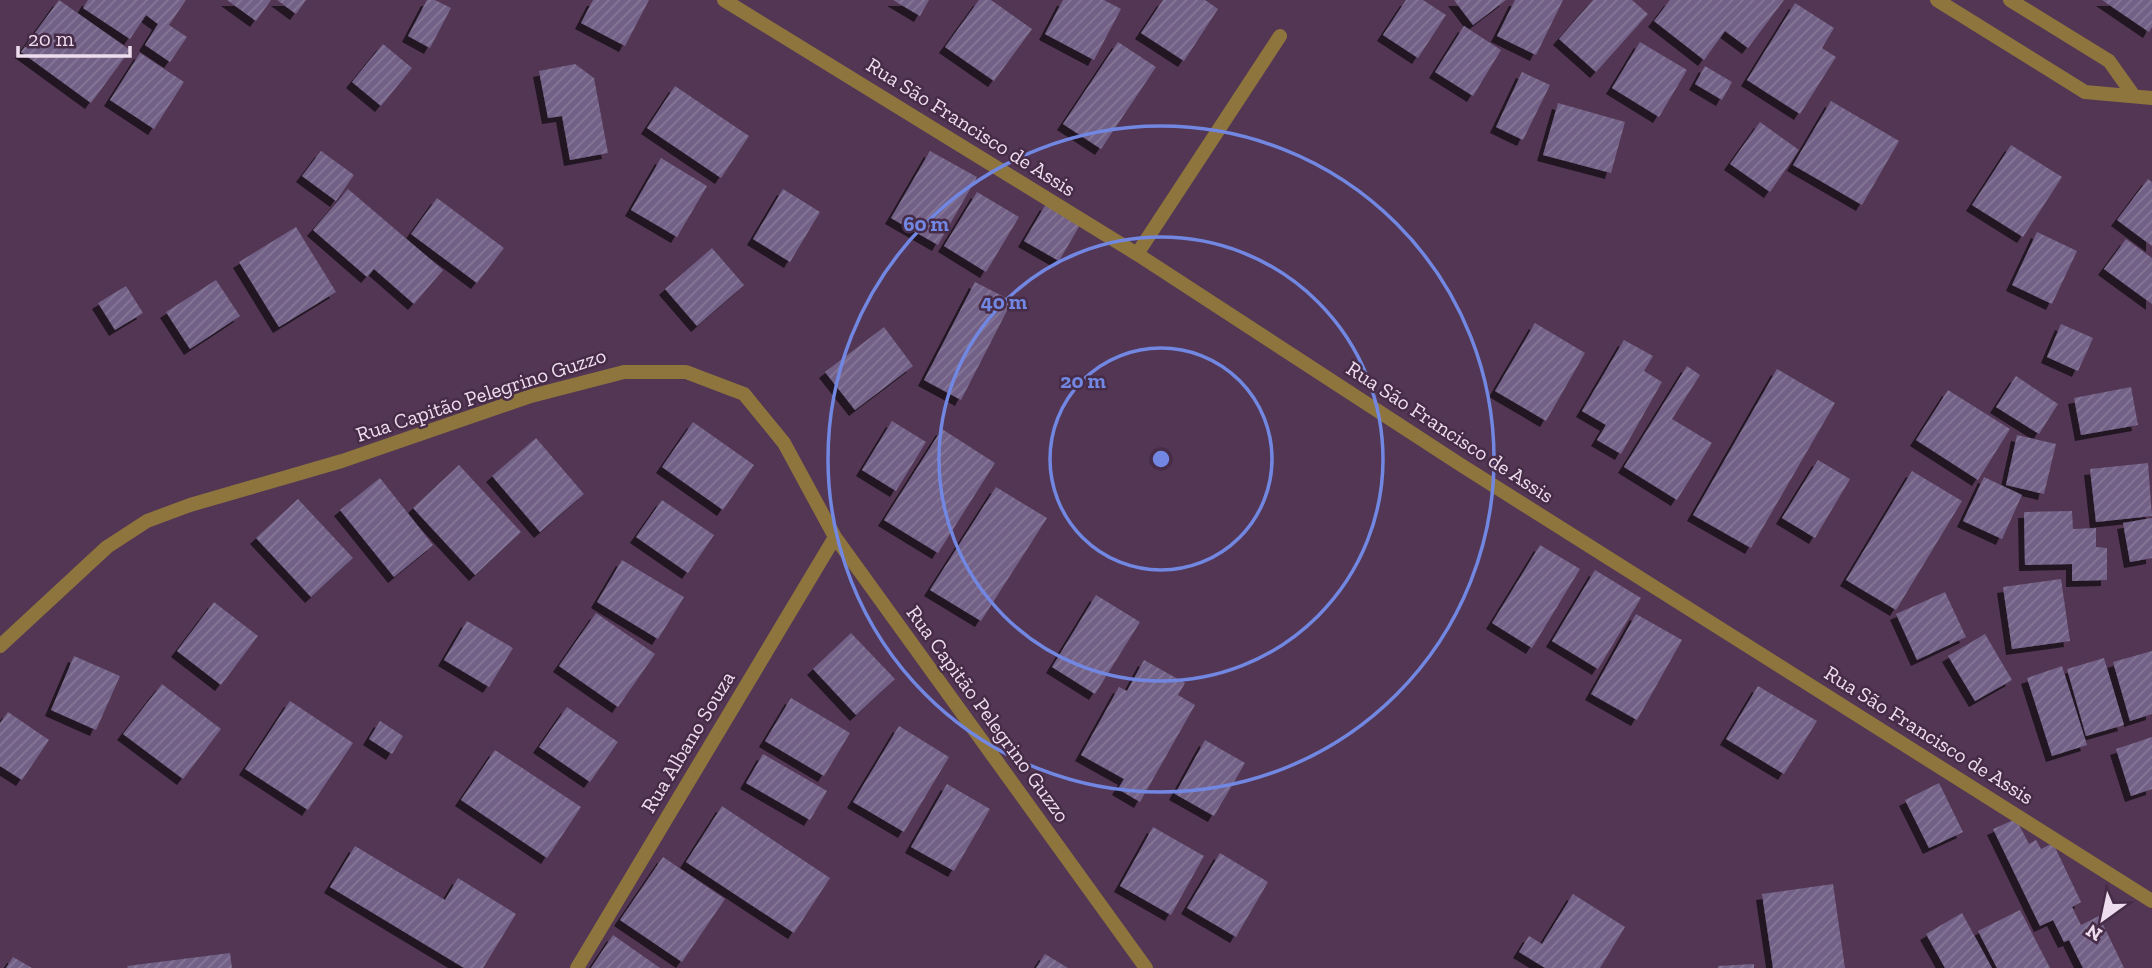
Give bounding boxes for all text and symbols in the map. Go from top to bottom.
scale bar [18,14,130,58]
text: 20 m [28,26,74,51]
street label: Rua São Francisco de Assis [862,52,1080,201]
text: 60 m [903,211,949,236]
text: 40 m [981,289,1028,314]
street label: Rua Capitão Pelegrino Guzzo [353,342,609,447]
street label: Rua São Francisco de Assis [1342,355,1559,508]
text: 20 m [1060,368,1106,393]
centre of rings [1149,447,1173,471]
street label: Rua Capitão Pelegrino Guzzo [901,601,1075,827]
street label: Rua São Francisco de Assis [1820,660,2038,809]
street label: Rua Albano Souza [635,666,740,817]
north arrow [2068,884,2138,954]
text: N [2082,919,2106,946]

